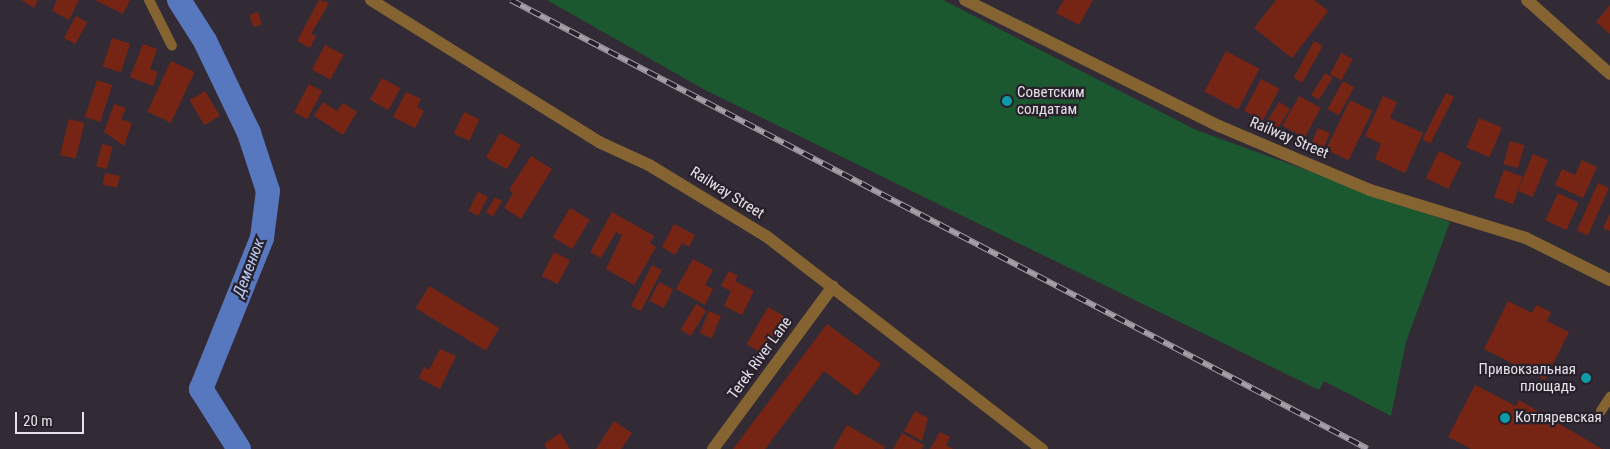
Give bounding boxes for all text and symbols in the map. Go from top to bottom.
place label: Советским солдатам [1017,83,1085,118]
marker: Советским солдатам [1001,95,1013,107]
street label: Railway Street [1247,113,1331,163]
street label: Railway Street [687,163,767,223]
water label: Деменюк [229,236,269,300]
street label: Terek River Lane [724,313,796,403]
place label: Привокзальная площадь [1479,360,1576,395]
marker: Привокзальная площадь [1580,372,1592,384]
scale bar [18,402,86,434]
place label: Котляревская [1515,409,1602,427]
text: 20 m [23,412,53,430]
marker: Котляревская [1499,412,1511,424]

